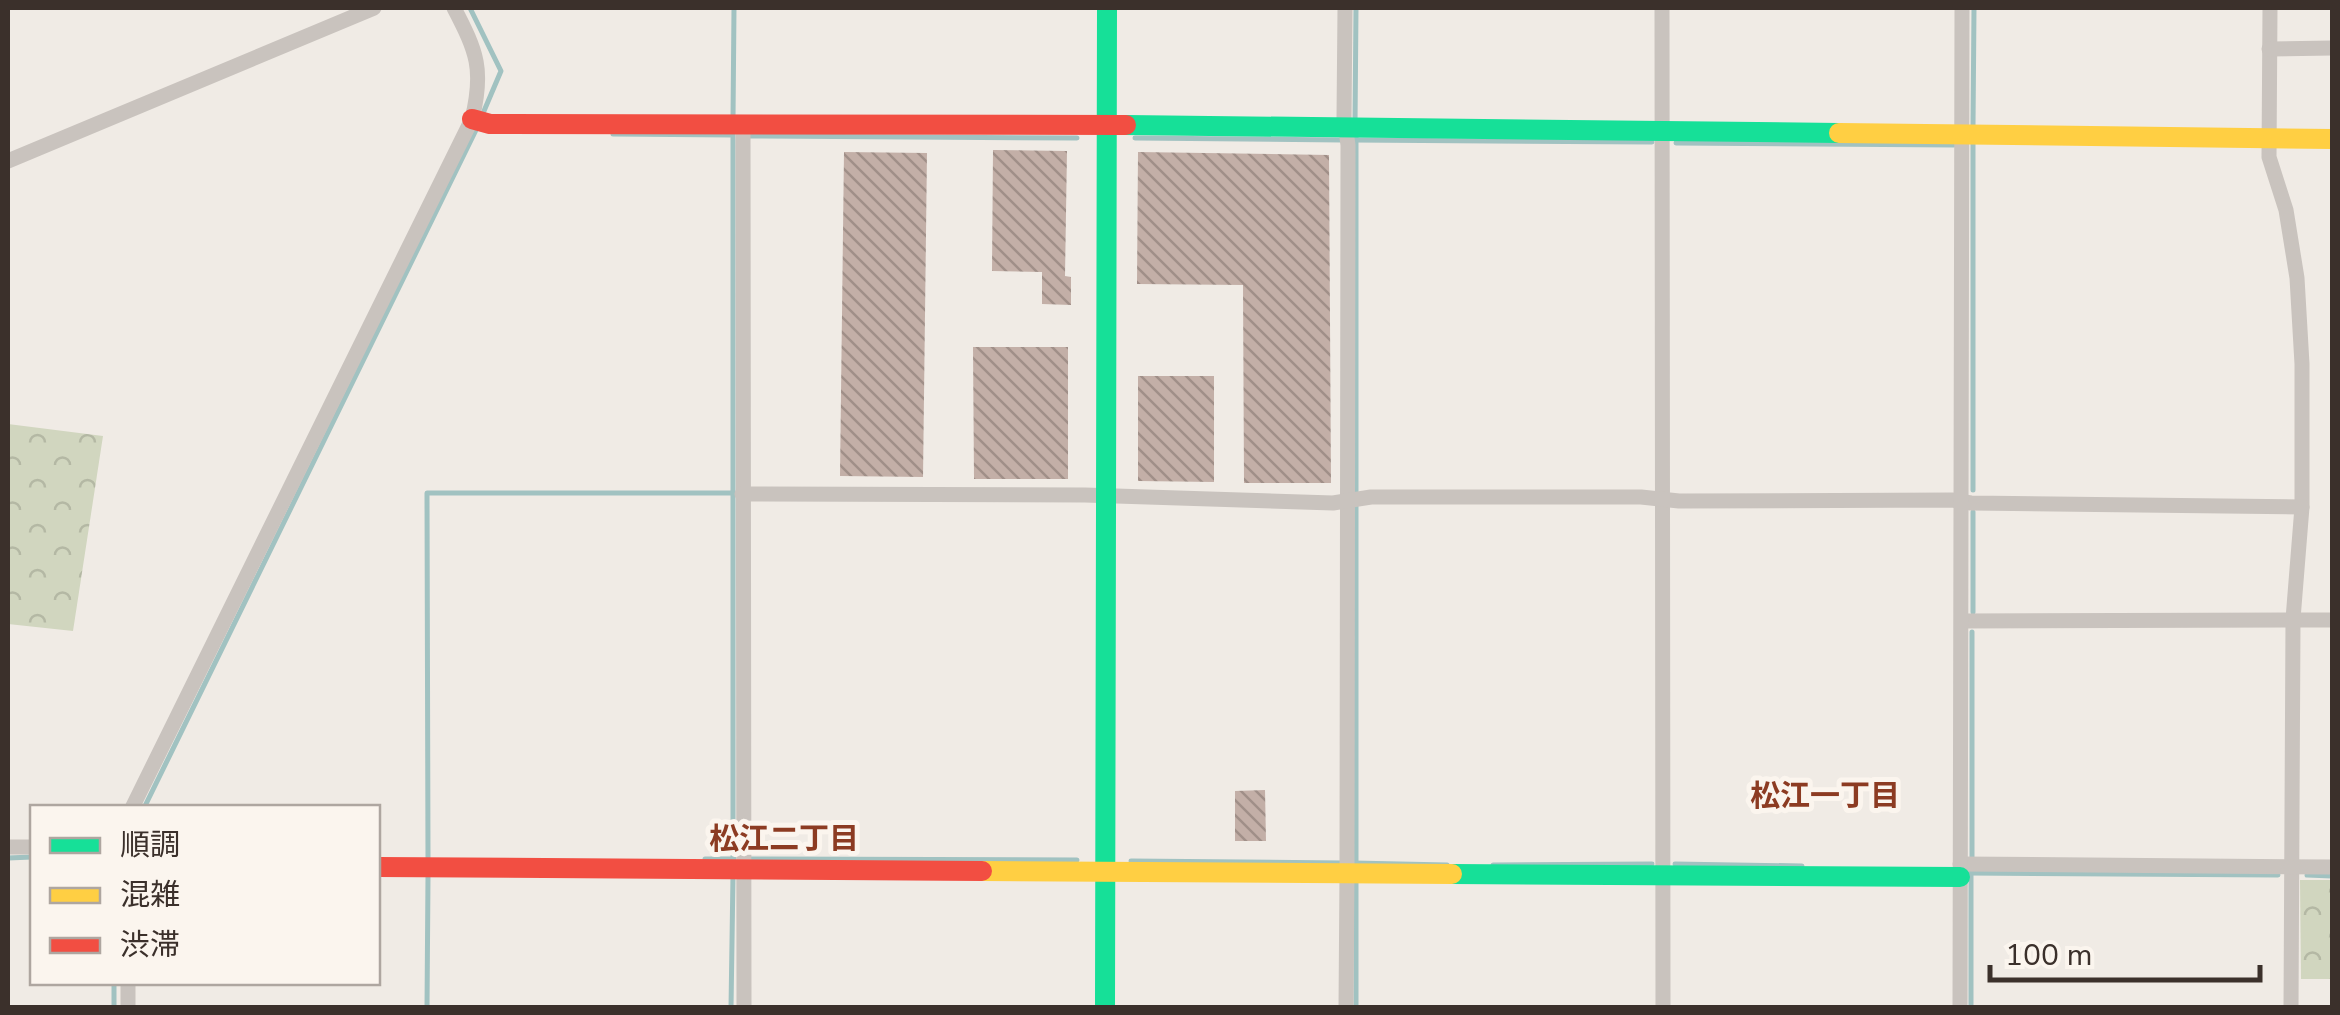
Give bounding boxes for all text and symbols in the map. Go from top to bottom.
district label: 松江一丁目 [1750,776,1900,817]
legend [30,805,380,985]
district label: 松江二丁目 [709,819,859,860]
text: 順調 [120,825,180,866]
text: 混雑 [120,875,180,916]
scale bar [1990,920,2260,982]
text: 渋滞 [120,925,180,966]
text: 100 m [2005,935,2092,976]

